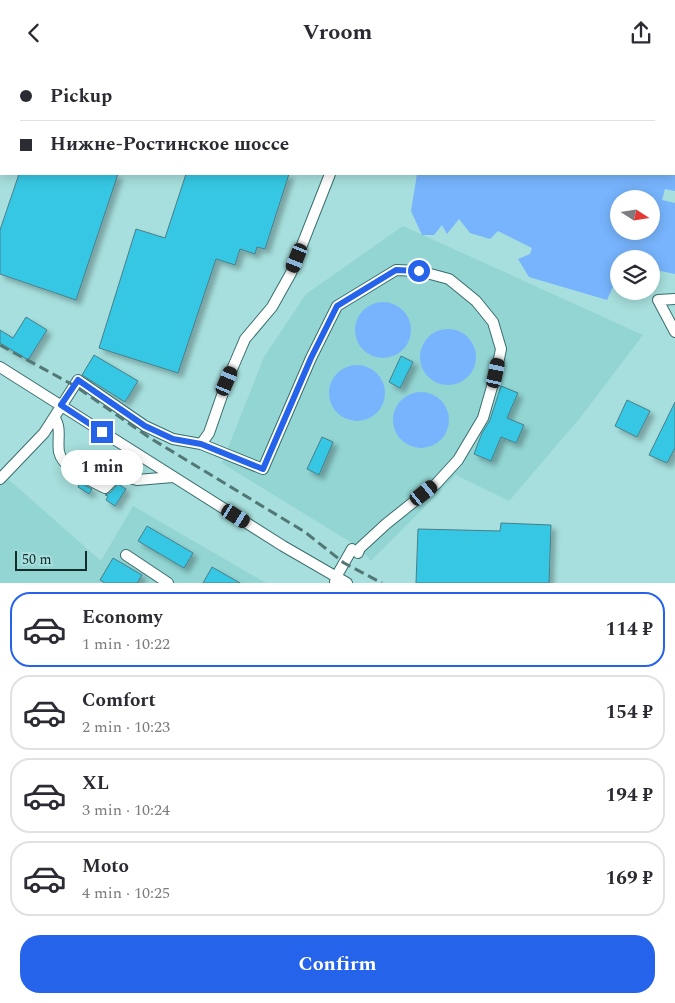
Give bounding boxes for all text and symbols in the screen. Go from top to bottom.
text: Vroom [303,16,372,49]
icon: back [20,19,48,47]
icon: share [627,19,655,47]
text: Pickup [50,82,112,111]
text: Нижне-Ростинское шоссе [50,130,289,159]
north arrow [610,190,660,240]
map controls [610,190,660,300]
car [284,241,309,275]
button: layers [610,250,660,300]
route start [408,260,430,282]
car [485,357,506,389]
car [214,364,239,398]
route end [91,421,113,443]
callout: 1 min [61,449,143,485]
text: 1 min [81,455,123,479]
car [407,478,440,508]
car [219,502,252,530]
scale bar [15,548,88,571]
text: 50 m [22,549,52,570]
text: Economy [82,603,163,632]
icon: car [22,607,67,652]
text: 114 ₽ [606,615,653,644]
text: 1 min · 10:22 [82,632,170,656]
text: Comfort [82,686,156,715]
icon: car [22,690,67,735]
text: 154 ₽ [606,698,653,727]
text: 2 min · 10:23 [82,715,170,739]
text: XL [82,769,109,798]
icon: car [22,773,67,818]
text: 194 ₽ [606,781,653,810]
text: 3 min · 10:24 [82,798,170,822]
text: Moto [82,852,129,881]
icon: car [22,856,67,901]
text: 169 ₽ [606,864,653,893]
text: 4 min · 10:25 [82,881,170,905]
button: Confirm [20,935,655,993]

